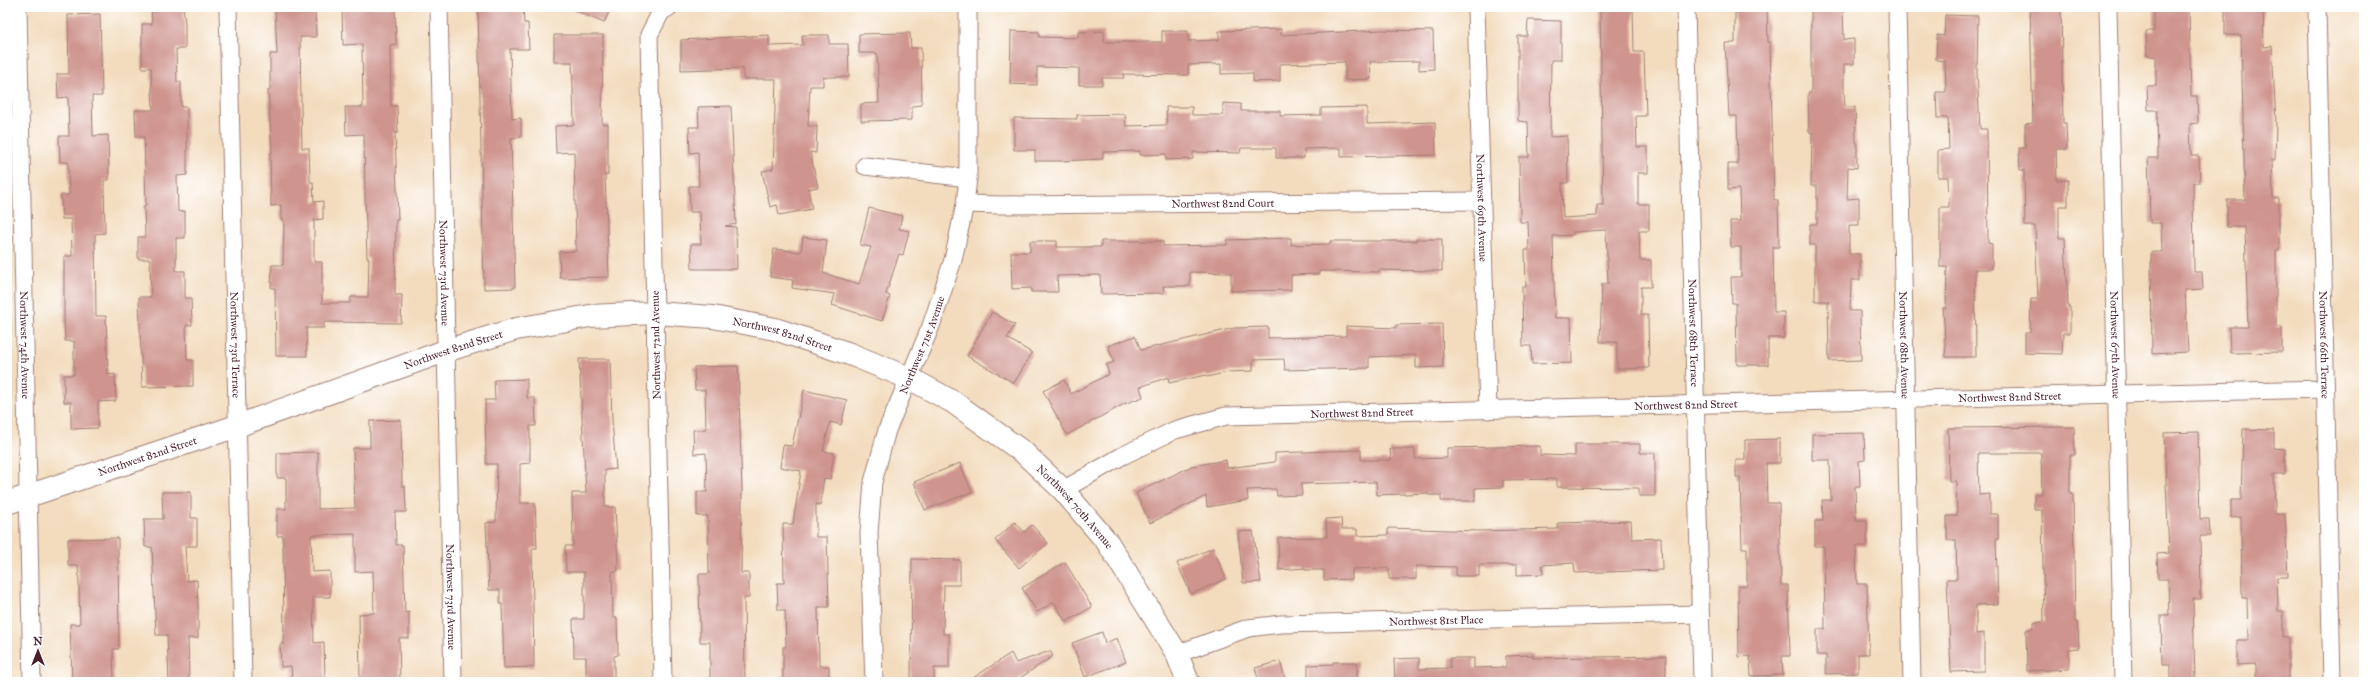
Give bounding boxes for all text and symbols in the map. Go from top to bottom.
street label: Northwest 69th Avenue [1474,154,1490,262]
street label: Northwest 82nd Court [1171,196,1275,210]
street label: Northwest 73rd Avenue [437,220,452,327]
street label: Northwest 68th Terrace [1686,279,1702,387]
street label: Northwest 72nd Avenue [649,290,663,400]
street label: Northwest 74th Avenue [17,291,33,399]
street label: Northwest 68th Avenue [1897,291,1912,399]
street label: Northwest 67th Avenue [2108,291,2123,399]
street label: Northwest 66th Terrace [2317,291,2332,399]
street label: Northwest 73rd Terrace [228,292,243,399]
street label: Northwest 71st Avenue [896,294,947,396]
street label: Northwest 82nd Street [731,314,834,354]
street label: Northwest 82nd Street [402,327,504,372]
street label: Northwest 82nd Street [1958,389,2062,405]
street label: Northwest 82nd Street [1634,397,1738,412]
street label: Northwest 82nd Street [1310,405,1414,420]
street label: Northwest 82nd Street [96,433,198,479]
street label: Northwest 70th Avenue [1034,462,1116,551]
street label: Northwest 73rd Avenue [444,544,459,650]
street label: Northwest 81st Place [1389,613,1484,628]
north arrow [18,631,58,671]
text: N [33,635,43,648]

